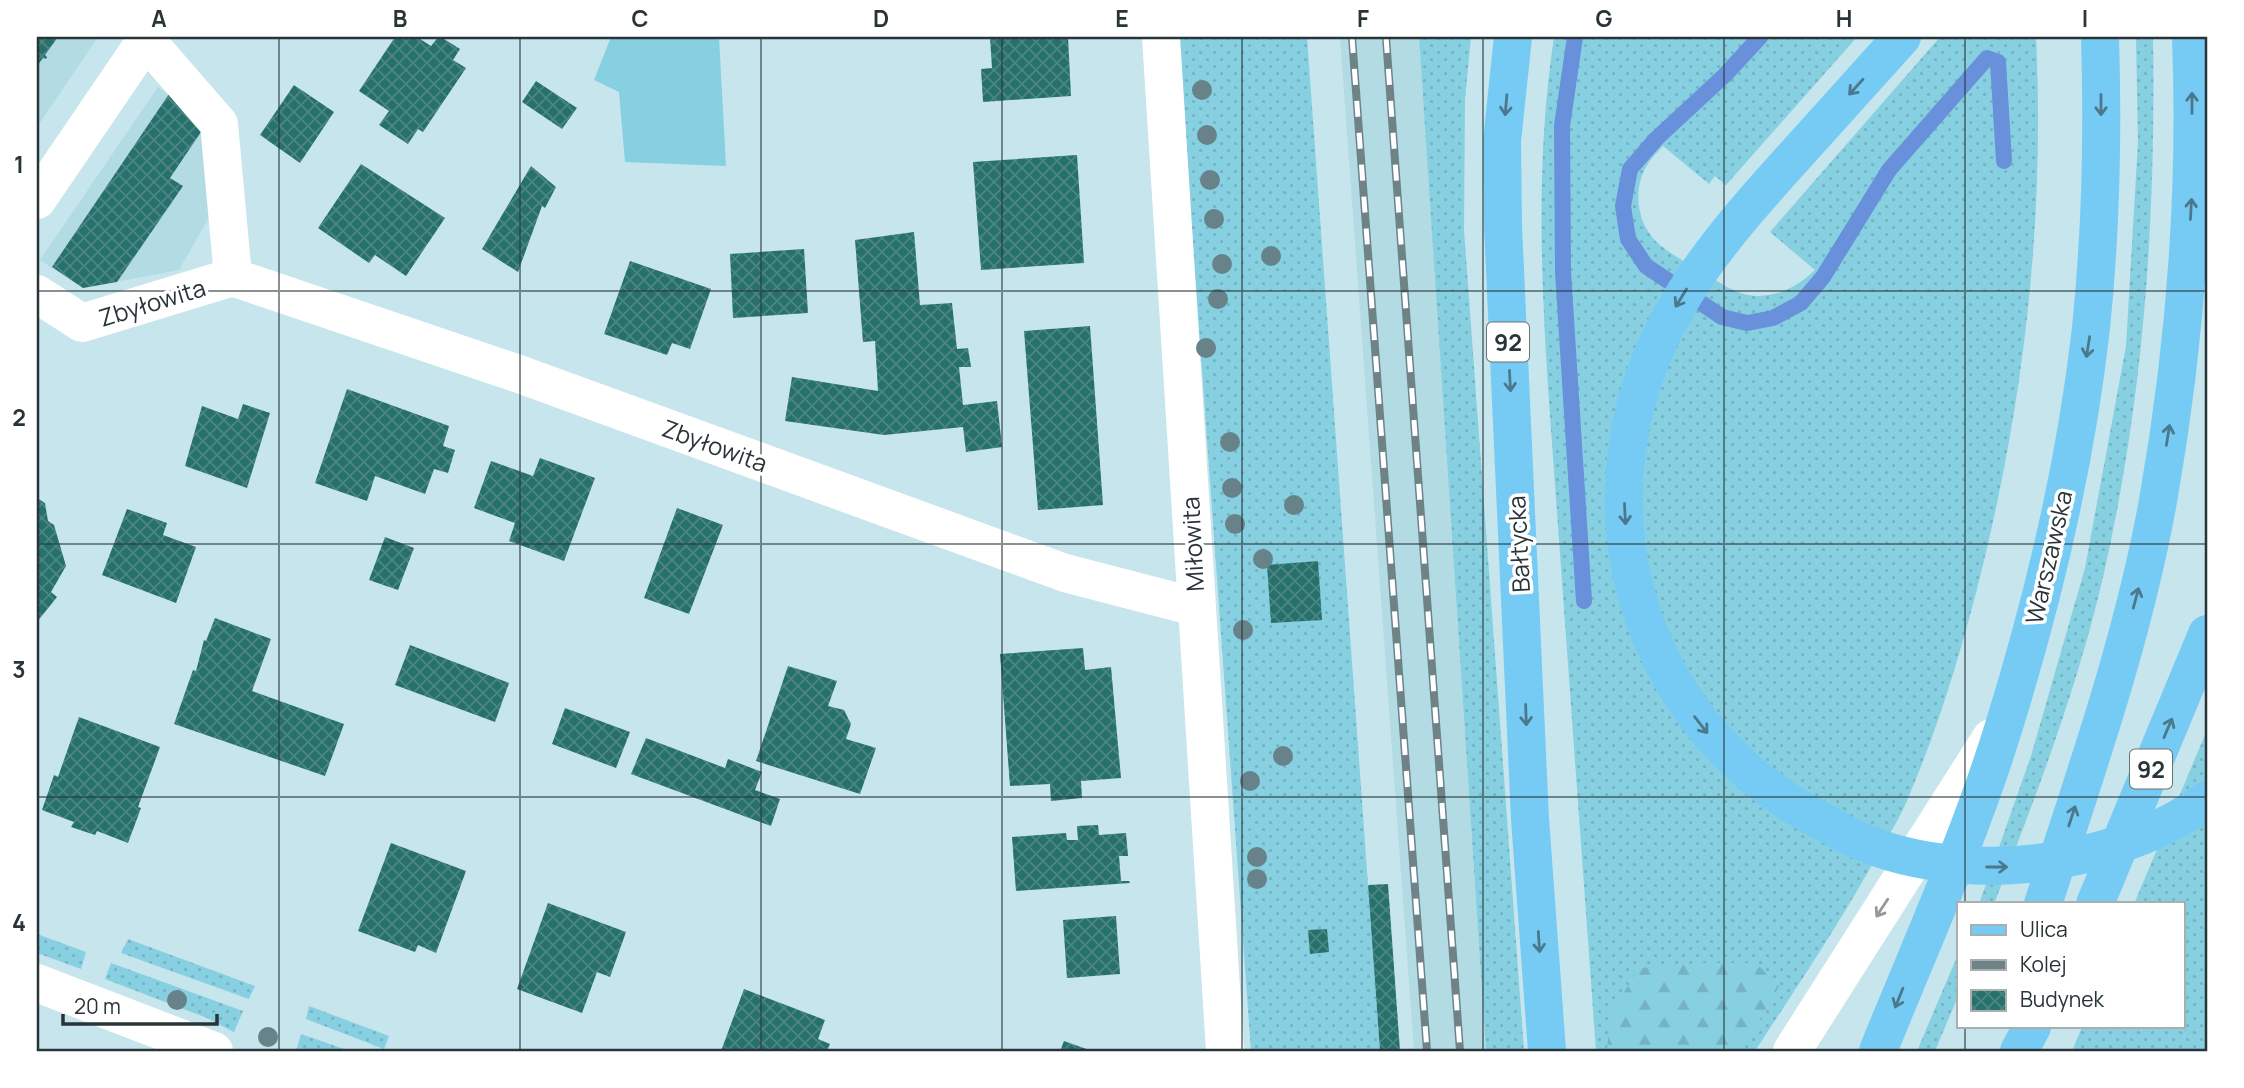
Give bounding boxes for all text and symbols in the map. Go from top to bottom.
text: A [151,2,167,34]
text: B [393,2,407,34]
text: C [632,2,649,34]
text: D [873,2,889,34]
text: E [1115,2,1129,34]
text: F [1357,2,1369,34]
text: G [1596,2,1613,34]
text: H [1836,2,1852,34]
text: I [2082,2,2088,34]
one-way arrow [1849,78,1865,96]
one-way arrow [2185,92,2199,115]
one-way arrow [1499,93,1512,115]
one-way arrow [2094,93,2108,116]
text: 1 [14,148,24,180]
one-way arrow [2184,198,2197,221]
street label: Zbyłowita [95,270,209,334]
one-way arrow [1674,287,1688,307]
road number: 92 [1487,322,1529,362]
one-way arrow [2081,335,2094,358]
one-way arrow [1504,369,1517,392]
text: 2 [12,401,26,433]
street label: Zbyłowita [658,411,772,479]
one-way arrow [2162,425,2175,447]
street label: Warszawska [2017,487,2079,627]
street label: Bałtycka [1499,495,1537,593]
street label: Miłowita [1173,496,1211,592]
one-way arrow [1619,503,1632,525]
one-way arrow [2130,587,2143,610]
text: 3 [12,653,26,685]
one-way arrow [1519,703,1532,726]
one-way arrow [1694,715,1709,733]
one-way arrow [2162,718,2175,739]
road number: 92 [2130,750,2172,789]
one-way arrow [2066,805,2079,827]
one-way arrow [1985,860,2008,873]
one-way arrow [1875,898,1889,918]
legend [1957,902,2184,1028]
text: 4 [12,906,26,938]
text: Ulica [2020,915,2068,943]
one-way arrow [1533,931,1546,953]
text: Kolej [2020,950,2066,978]
scale bar [63,983,217,1027]
text: Budynek [2020,985,2105,1013]
one-way arrow [1892,987,1905,1008]
text: 20 m [74,992,121,1020]

